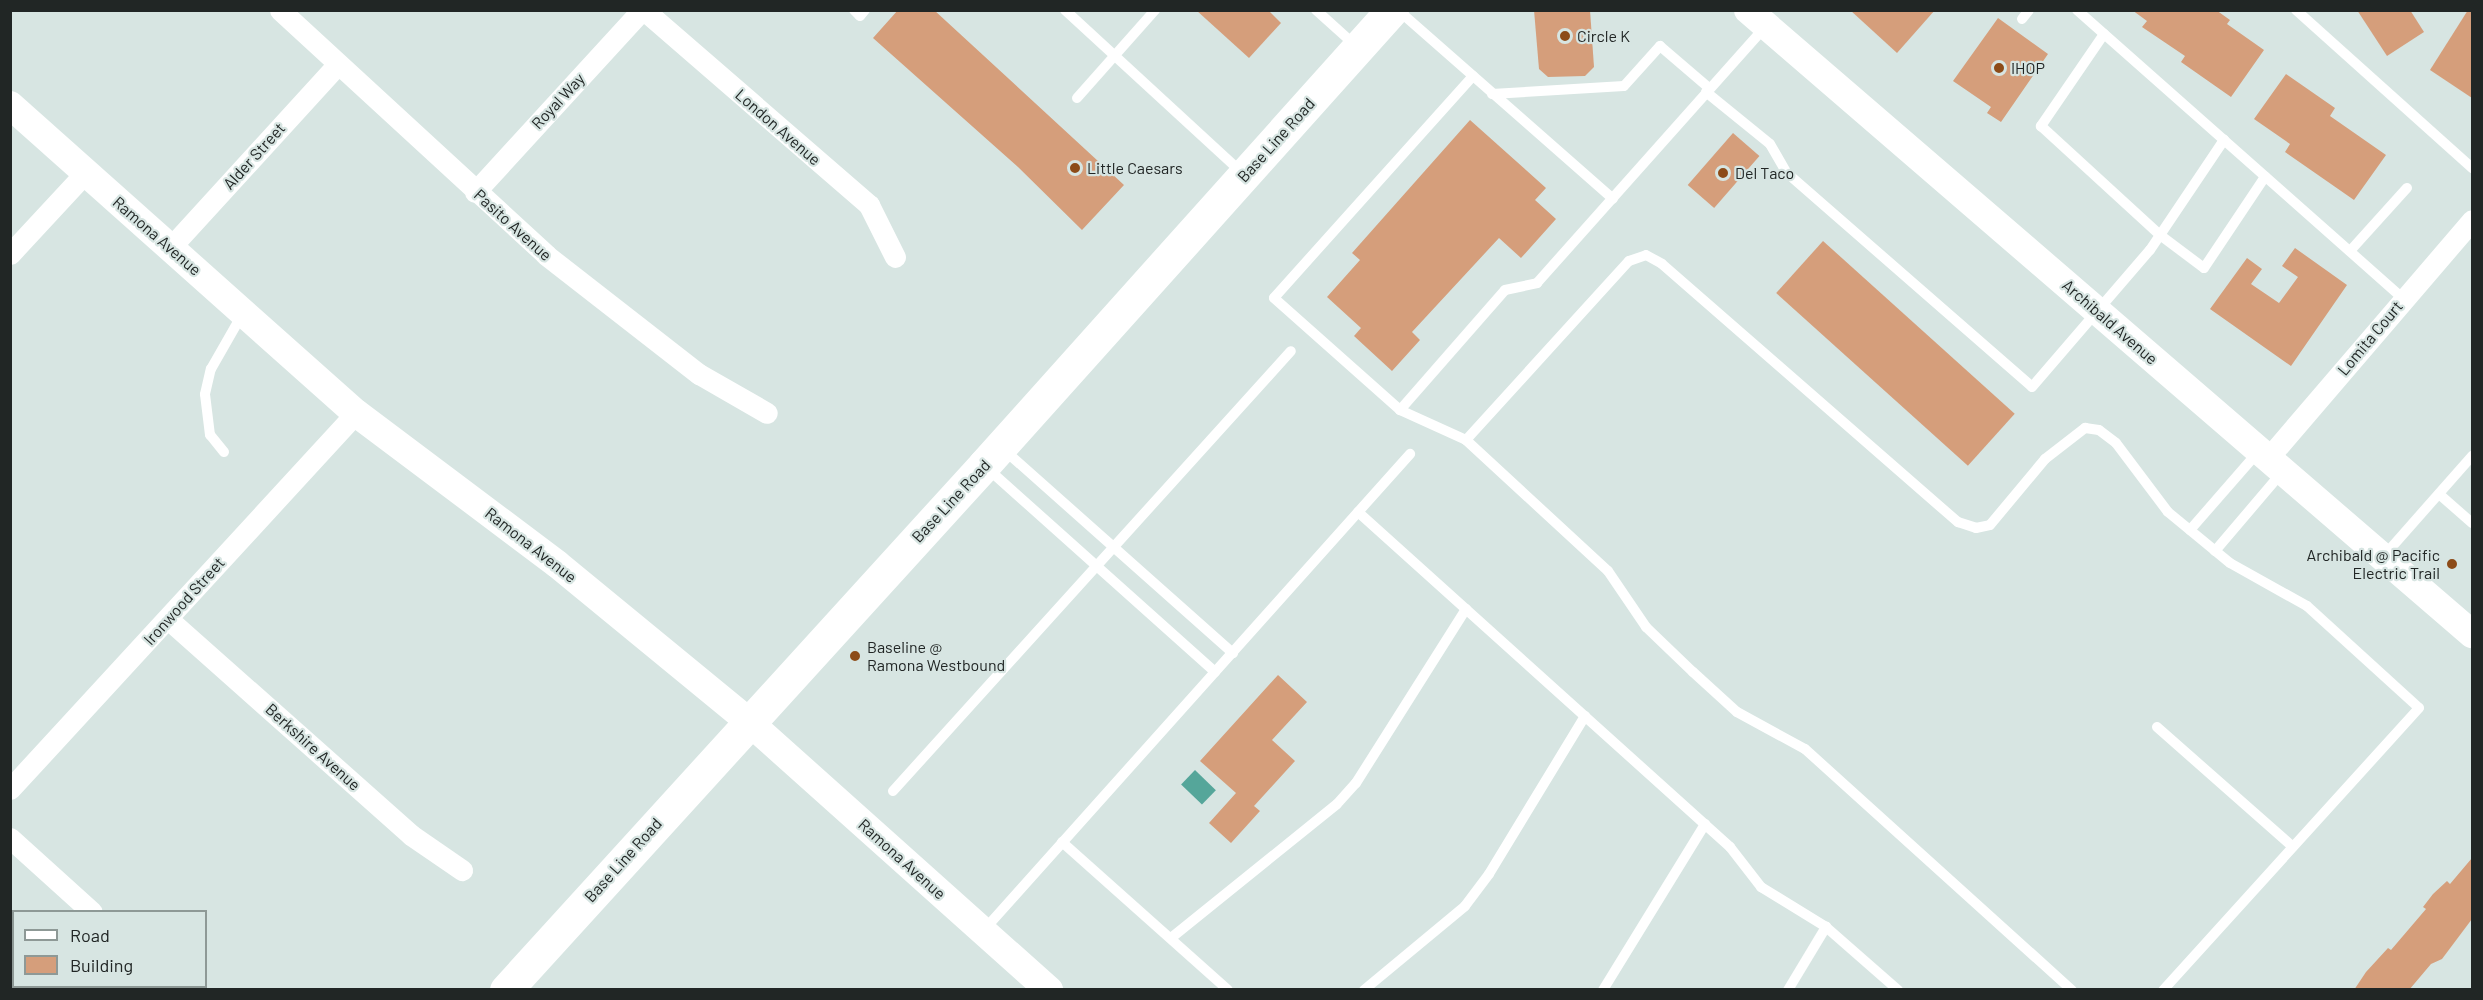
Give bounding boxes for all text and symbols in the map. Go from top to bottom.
place label: Circle K [1577,26,1630,46]
marker: Circle K [1558,29,1572,43]
place label: IHOP [2011,58,2045,78]
marker: IHOP [1992,61,2006,75]
street label: Royal Way [527,69,589,133]
street label: London Avenue [732,85,824,169]
street label: Base Line Road [1233,94,1319,186]
street label: Alder Street [219,119,289,193]
place label: Little Caesars [1087,158,1183,178]
marker: Little Caesars [1068,161,1082,175]
place label: Del Taco [1735,163,1794,183]
marker: Del Taco [1716,166,1730,180]
street label: Pasito Avenue [470,185,556,265]
street label: Ramona Avenue [109,192,205,280]
street label: Archibald Avenue [2058,275,2162,369]
street label: Lomita Court [2333,297,2407,379]
street label: Base Line Road [908,456,994,546]
street label: Ramona Avenue [481,503,581,587]
place label: Archibald @ Pacific Electric Trail [2306,545,2440,583]
street label: Ironwood Street [140,553,228,649]
marker: Archibald @ Pacific Electric Trail [2445,557,2459,571]
place label: Baseline @ Ramona Westbound [867,637,1005,675]
marker: Baseline @ Ramona Westbound [848,649,862,663]
street label: Berkshire Avenue [262,699,364,795]
street label: Base Line Road [580,814,666,906]
street label: Ramona Avenue [854,815,950,903]
legend [12,910,207,988]
text: Road [70,924,110,946]
text: Building [70,954,133,976]

